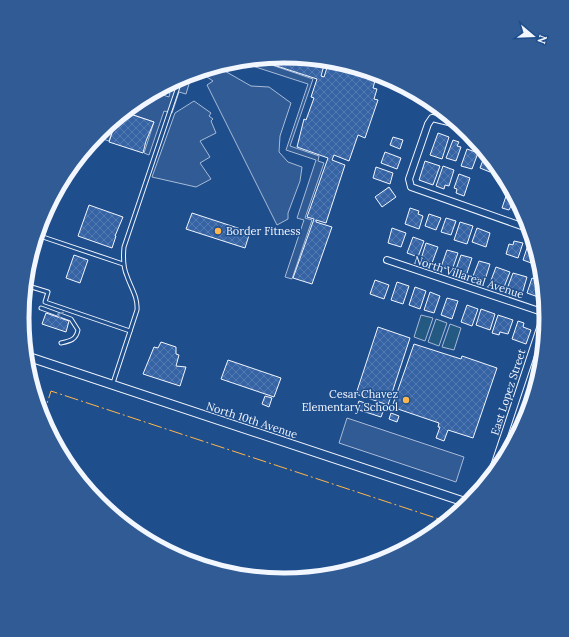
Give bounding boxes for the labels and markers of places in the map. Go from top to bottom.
place label: Border Fitness [226,224,300,238]
marker: Border Fitness [213,226,223,236]
place label: Cesar Chavez Elementary School [302,387,398,414]
marker: Cesar Chavez Elementary School [401,395,411,405]

